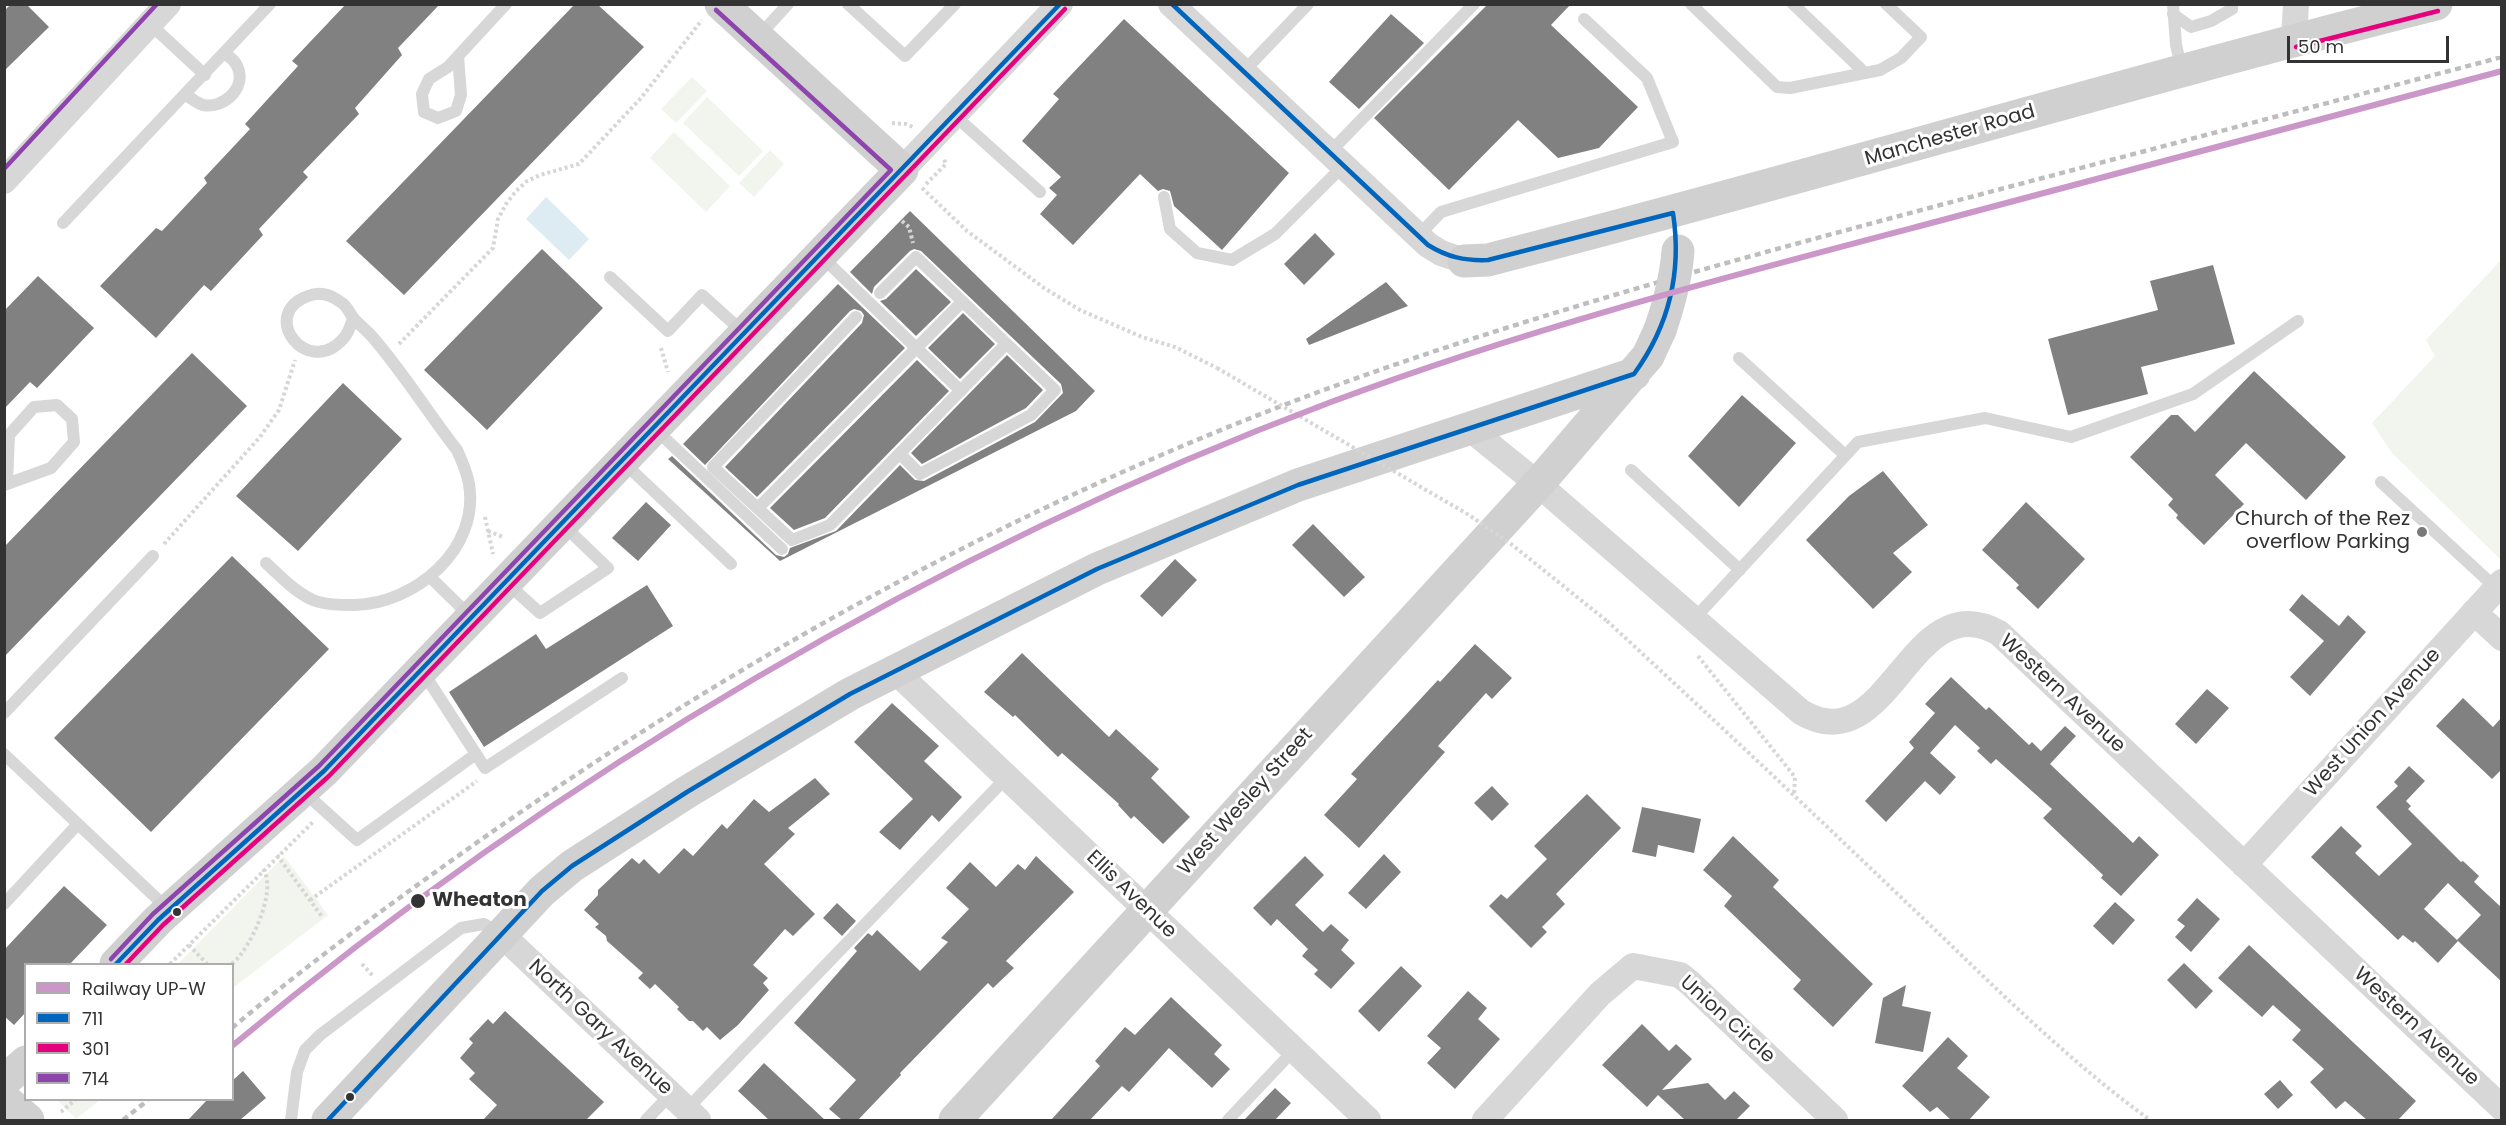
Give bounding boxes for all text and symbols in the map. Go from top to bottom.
scale bar [2290,24,2452,62]
text: 50 m [2298,34,2344,59]
street label: Manchester Road [1862,100,2038,172]
place label: Church of the Rez overflow Parking [2235,508,2410,555]
marker: Church of the Rez overflow Parking [2415,525,2429,539]
street label: Western Avenue [1994,630,2130,758]
street label: West Union Avenue [2300,644,2446,802]
street label: West Wesley Street [1174,723,1318,881]
street label: Ellis Avenue [1081,846,1181,944]
place label: Wheaton [432,889,527,913]
marker: Wheaton [409,892,427,910]
unlabelled marker [171,906,183,918]
street label: North Gary Avenue [523,955,677,1101]
legend [24,963,234,1101]
street label: Western Avenue [2348,963,2484,1091]
street label: Union Circle [1675,971,1779,1069]
text: Railway UP-W [82,976,206,1001]
text: 711 [82,1006,103,1031]
text: 301 [82,1036,110,1061]
text: 714 [82,1066,109,1091]
unlabelled marker [344,1091,356,1103]

